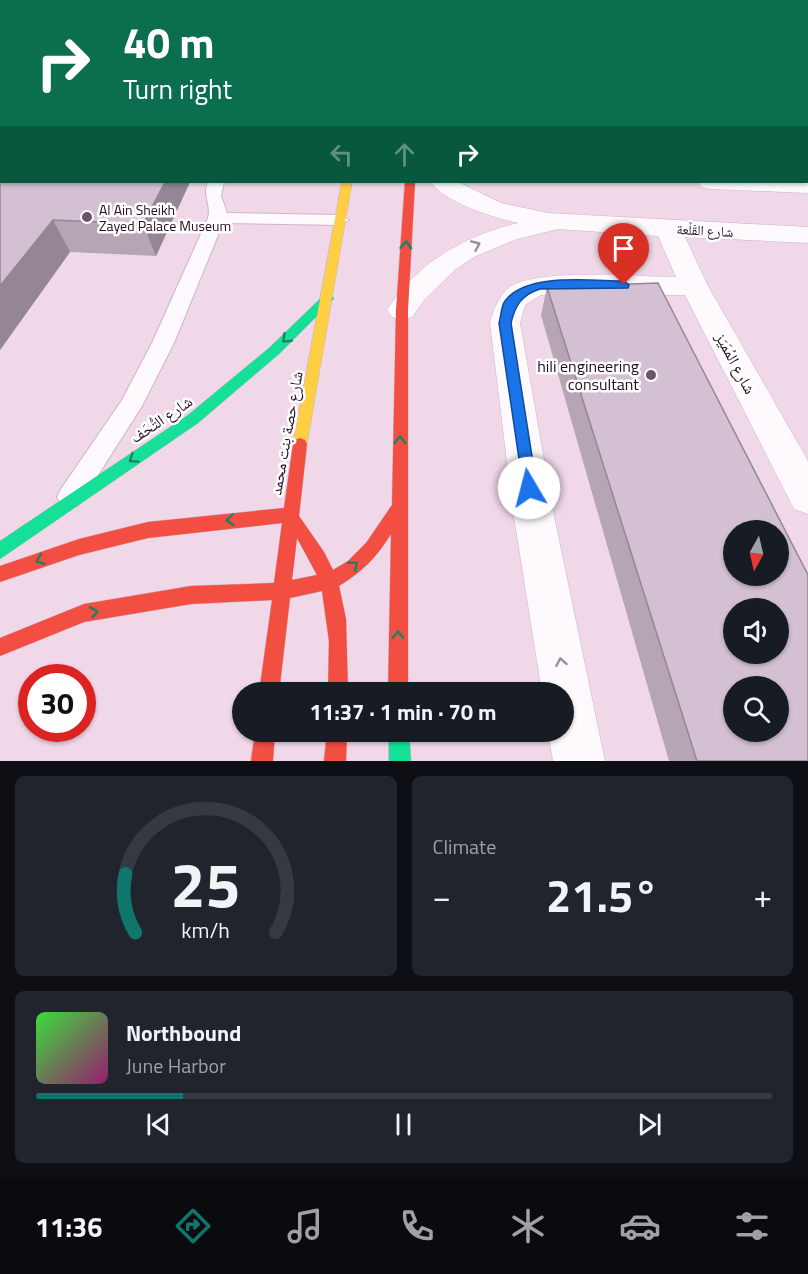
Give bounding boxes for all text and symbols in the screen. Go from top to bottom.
text: 40 m [123,10,215,74]
icon: right [24,24,102,102]
text: Turn right [123,68,232,109]
icon: left [325,138,358,171]
icon: ahead [388,138,421,171]
icon: right [451,138,484,171]
place label: Al Ain Sheikh Zayed Palace Museum [99,199,231,236]
marker: Al Ain Sheikh Zayed Palace Museum [80,210,94,224]
street label: شارع القَلْعة [676,218,734,242]
pin [598,223,649,285]
icon: arrive [607,232,640,265]
one-way arrow [399,240,412,249]
one-way arrow [470,240,481,252]
street label: شارع المُمَيَز [709,327,762,398]
one-way arrow [283,332,293,343]
place label: hili engineering consultant [537,354,639,396]
marker: hili engineering consultant [644,368,658,382]
street label: شارع حصة بنت محمد [263,369,309,497]
street label: شارع التُّحَف [125,389,197,449]
one-way arrow [393,435,406,444]
one-way arrow [129,451,139,463]
position arrow [497,456,561,520]
one-way arrow [226,513,235,526]
north arrow [723,520,789,586]
map controls [723,520,789,742]
one-way arrow [35,552,46,565]
one-way arrow [348,561,359,572]
button: sound [723,598,789,664]
one-way arrow [89,606,99,618]
one-way arrow [392,630,404,639]
one-way arrow [555,657,568,667]
speed limit sign: 30 [18,664,96,742]
button: search [723,676,789,742]
text: 11:37 · 1 min · 70 m [310,695,496,729]
text: Climate [433,831,496,862]
text: 25 [171,836,241,931]
text: 21.5° [546,861,658,929]
text: − [433,871,451,921]
text: + [754,871,772,921]
text: km/h [181,914,230,946]
text: Northbound [126,1016,241,1050]
text: June Harbor [126,1050,226,1081]
icon: previous [142,1108,175,1141]
icon: pause [387,1108,420,1141]
icon: next [633,1108,666,1141]
icon: directions [172,1205,214,1247]
icon: music [284,1205,326,1247]
icon: phone [396,1205,438,1247]
icon: climate [507,1205,549,1247]
icon: car [619,1205,661,1247]
icon: filters [731,1205,773,1247]
text: 11:36 [35,1206,102,1247]

